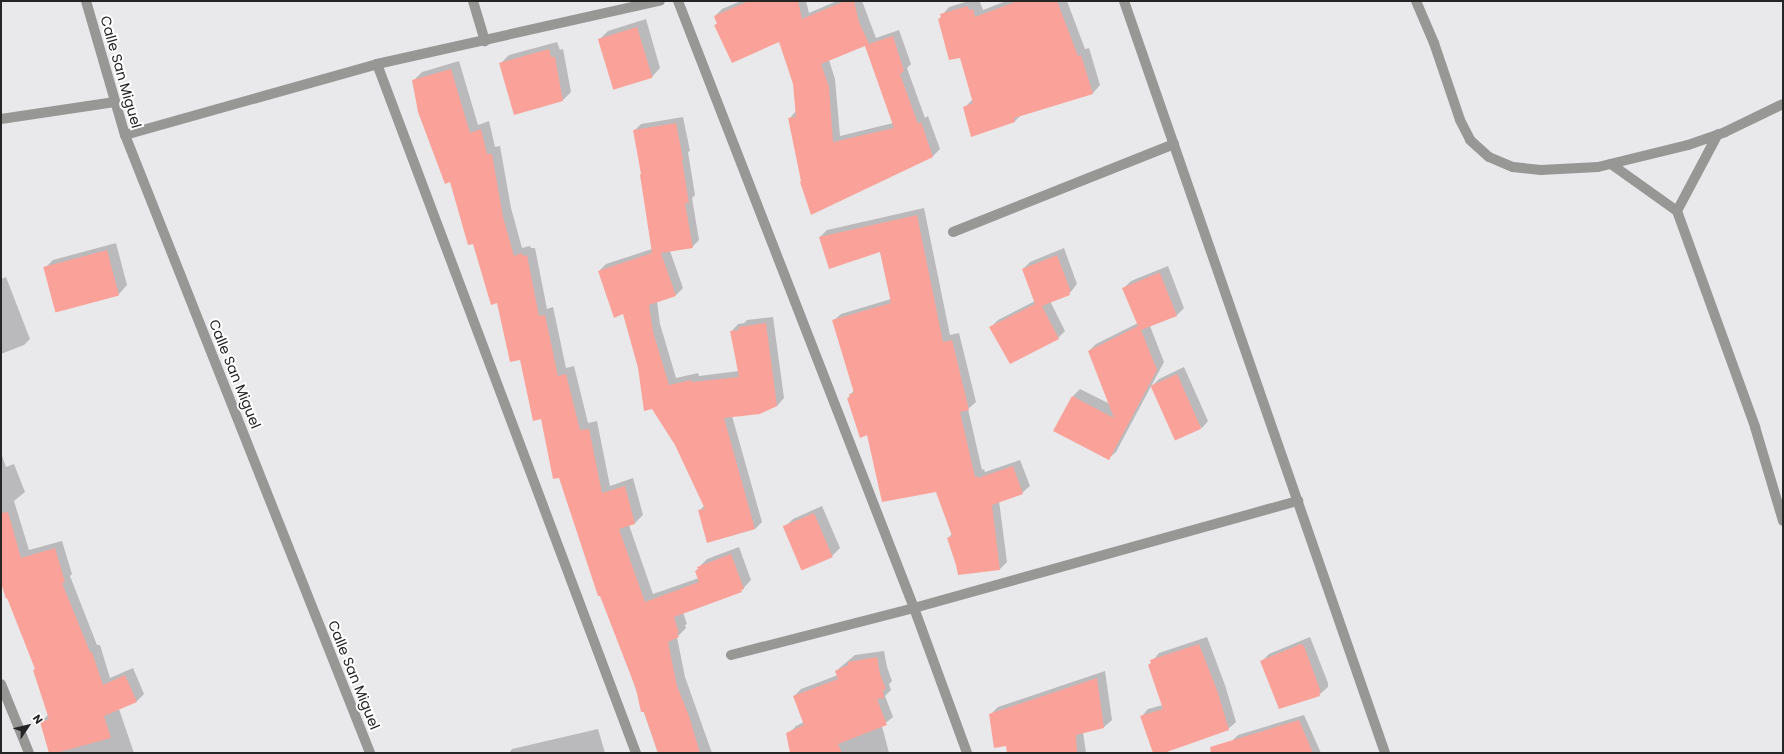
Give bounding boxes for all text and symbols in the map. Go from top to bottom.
street label: Calle San Miguel [97,14,145,130]
street label: Calle San Miguel [205,317,265,431]
street label: Calle San Miguel [324,618,384,732]
north arrow [8,706,48,746]
text: N [29,711,47,727]

